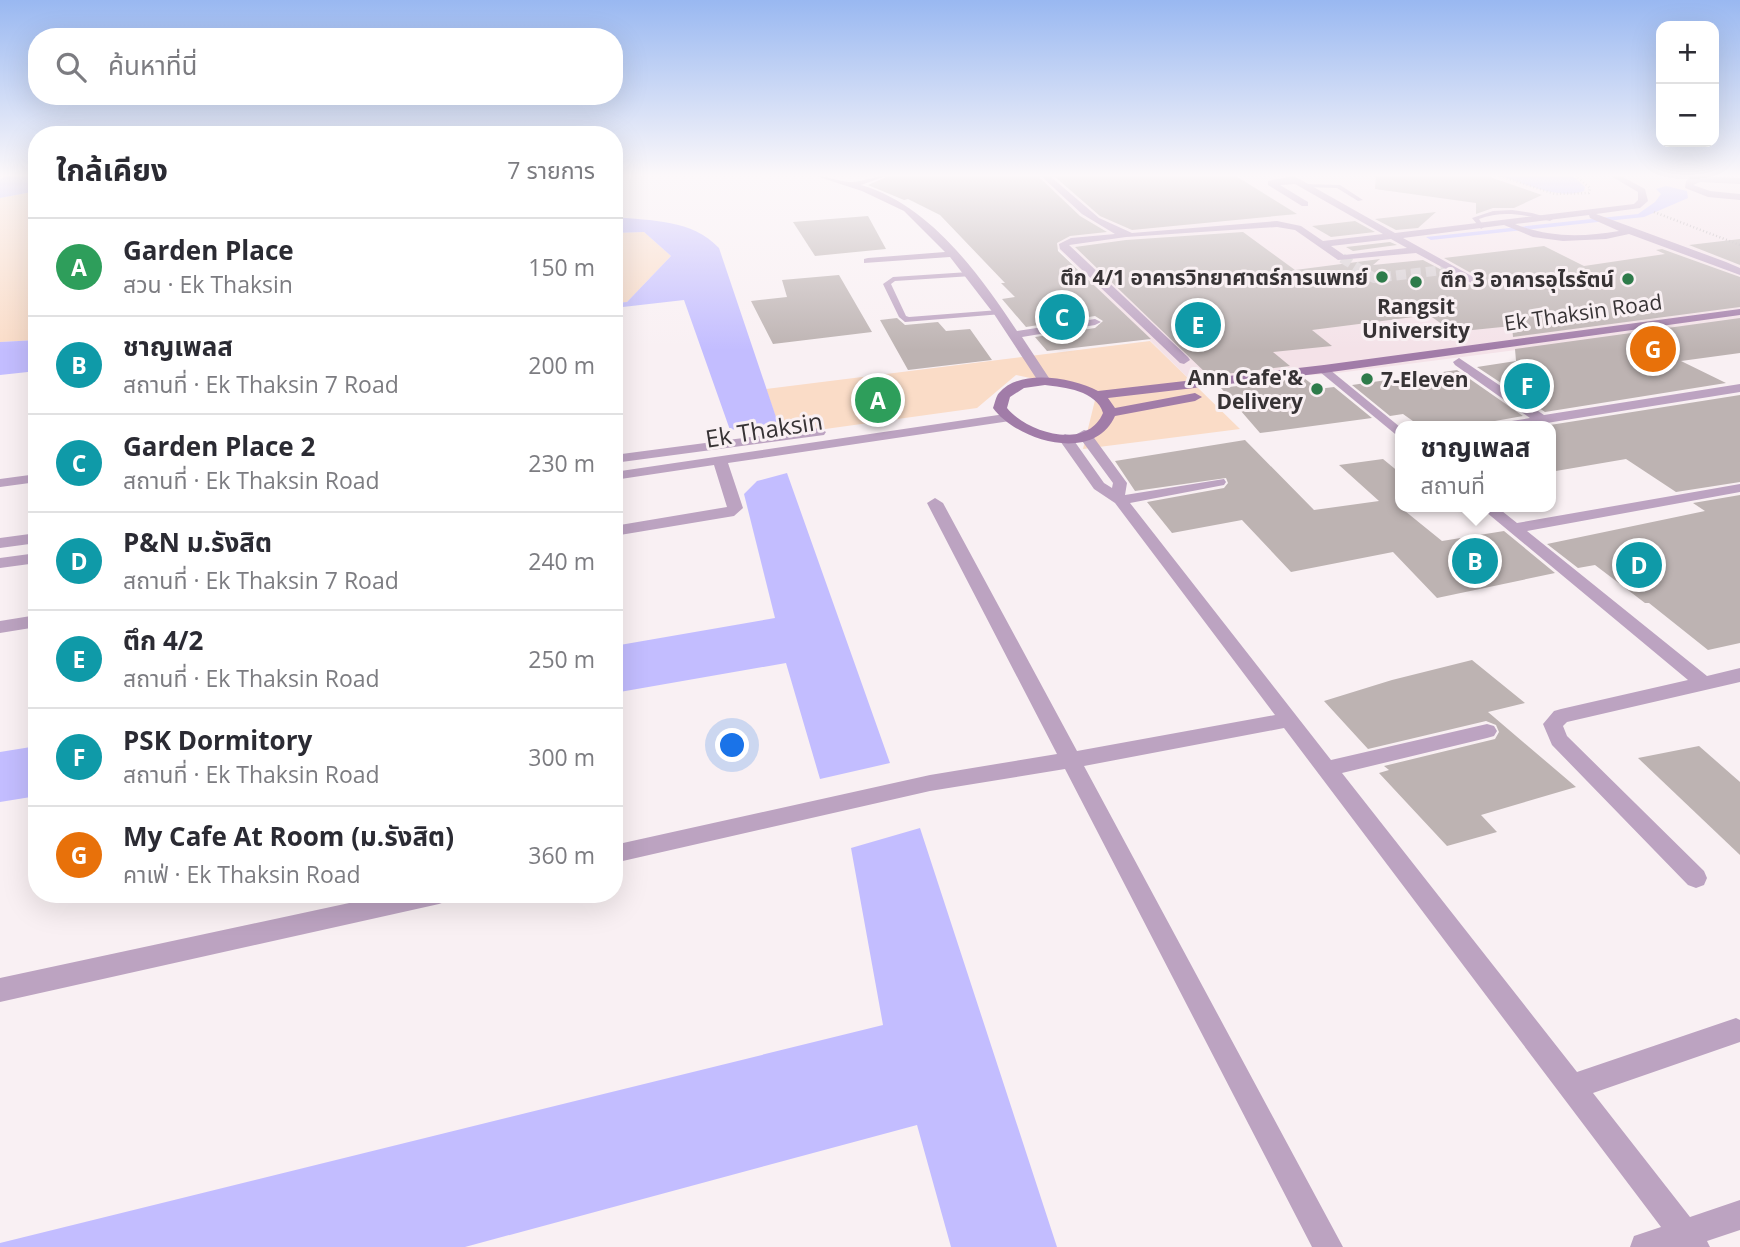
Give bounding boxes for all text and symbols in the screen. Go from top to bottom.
map controls [1656,21,1719,147]
button: + [1656,21,1719,84]
search box [28,28,623,105]
text: ค้นหาที่นี่ [108,47,198,83]
icon: search [52,48,90,86]
button: − [1656,84,1719,147]
text: ใกล้เคียง [56,149,168,190]
text: 7 รายการ [507,154,595,186]
text: Garden Place [123,232,294,268]
text: A [71,251,87,283]
text: 150 m [528,251,595,283]
place label: ตึก 4/1 อาคารวิทยาศาตร์การแพทย์ [1060,263,1368,291]
place label: ตึก 3 อาคารอุไรรัตน์ [1440,265,1614,293]
text: สวน · Ek Thaksin [123,268,293,300]
marker: ตึก 4/1 อาคารวิทยาศาตร์การแพทย์ [1374,269,1390,285]
marker: ตึก 3 อาคารอุไรรัตน์ [1620,271,1636,287]
marker: Rangsit University [1408,274,1424,290]
street label: Ek Thaksin Road [1502,287,1664,337]
pin: C [1039,291,1085,343]
place label: Rangsit University [1362,292,1470,344]
pin: E [1175,299,1221,351]
pin: G [1630,323,1676,375]
text: ชาญเพลส [123,328,233,364]
text: B [71,349,87,381]
text: 200 m [528,349,595,381]
pin: F [1504,360,1550,412]
place label: Ann Cafe'& Delivery [1188,363,1303,415]
place label: 7-Eleven [1381,365,1469,393]
text: สถานที่ · Ek Thaksin 7 Road [123,368,399,400]
marker: 7-Eleven [1359,371,1375,387]
pin: A [855,374,901,426]
marker: Ann Cafe'& Delivery [1309,381,1325,397]
street label: Ek Thaksin [703,403,825,455]
popup [1395,421,1556,512]
text: Garden Place 2 [123,428,315,464]
text: ชาญเพลส [1421,429,1530,465]
text: C [72,447,86,479]
text: 230 m [528,447,595,479]
text: สถานที่ · Ek Thaksin Road [123,464,380,496]
text: สถานที่ [1421,469,1485,501]
text: P&N ม.รังสิต [123,524,272,560]
pin: B [1452,535,1498,587]
pin: D [1616,539,1662,591]
text: D [70,545,88,577]
text: 240 m [528,545,595,577]
text: สถานที่ · Ek Thaksin 7 Road [123,564,399,596]
text: ตึก 4/2 [123,622,203,658]
text: E [73,643,85,675]
text: 250 m [528,643,595,675]
text: สถานที่ · Ek Thaksin Road [123,662,380,694]
text: PSK Dormitory [123,722,312,758]
your location [715,728,749,762]
text: F [73,741,85,773]
text: 300 m [528,741,595,773]
text: สถานที่ · Ek Thaksin Road [123,758,380,790]
text: My Cafe At Room (ม.รังสิต) [123,818,454,854]
text: G [71,839,87,871]
text: 360 m [528,839,595,871]
text: คาเฟ่ · Ek Thaksin Road [123,858,361,890]

